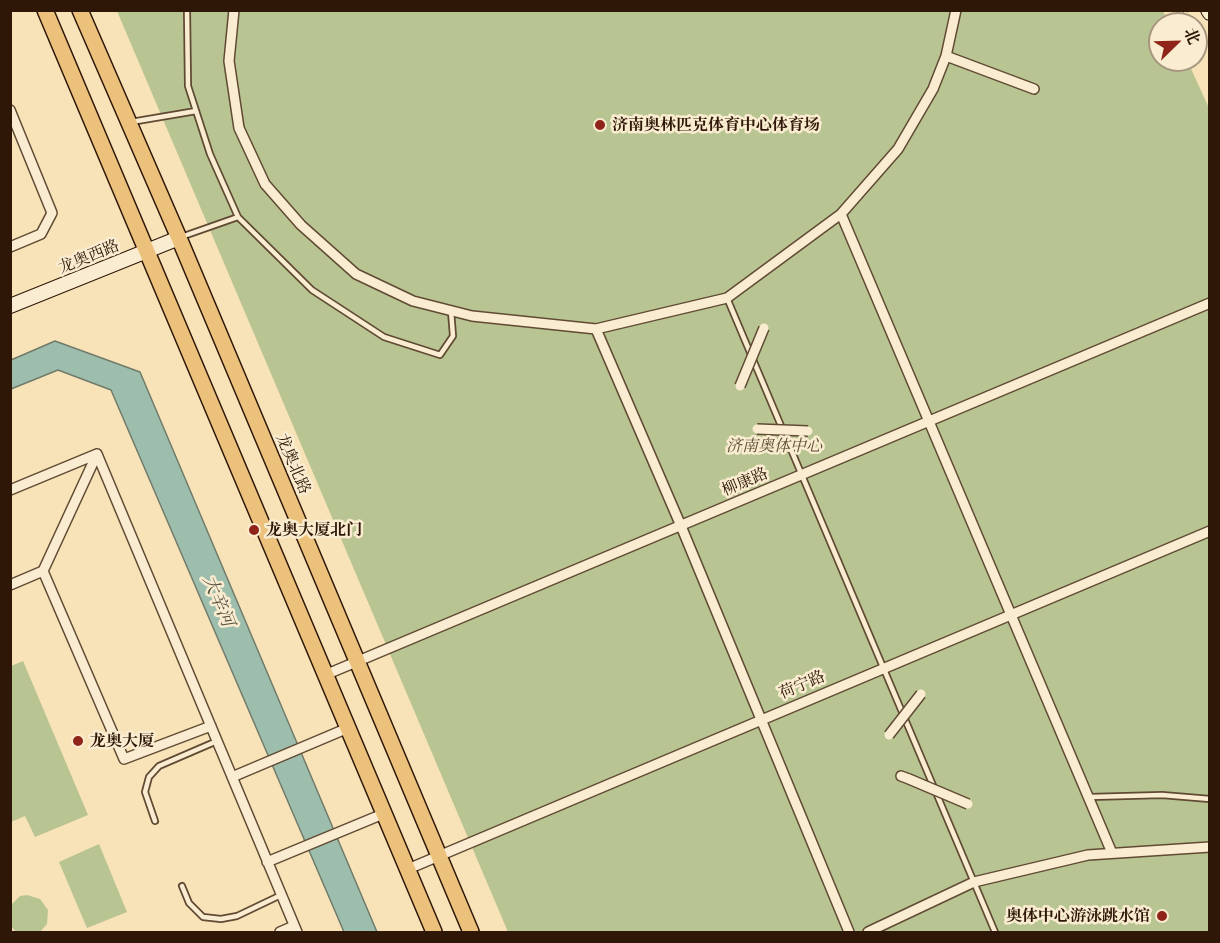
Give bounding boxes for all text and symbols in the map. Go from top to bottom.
north arrow [1148,12,1208,72]
text: 北 [1180,24,1205,47]
place label: 济南奥林匹克体育中心体育场 [612,115,820,135]
marker: 济南奥林匹克体育中心体育场 [593,118,607,132]
street label: 龙奥西路 [56,236,122,278]
street label: 龙奥北路 [272,431,314,497]
park label: 济南奥体中心 [726,436,822,456]
street label: 柳康路 [719,464,771,500]
place label: 龙奥大厦北门 [266,520,362,540]
marker: 龙奥大厦北门 [247,523,261,537]
water label: 大辛河 [198,572,238,630]
street label: 荷宁路 [776,667,828,703]
place label: 龙奥大厦 [90,731,154,751]
marker: 龙奥大厦 [71,734,85,748]
place label: 奥体中心游泳跳水馆 [1006,906,1150,926]
marker: 奥体中心游泳跳水馆 [1155,909,1169,923]

